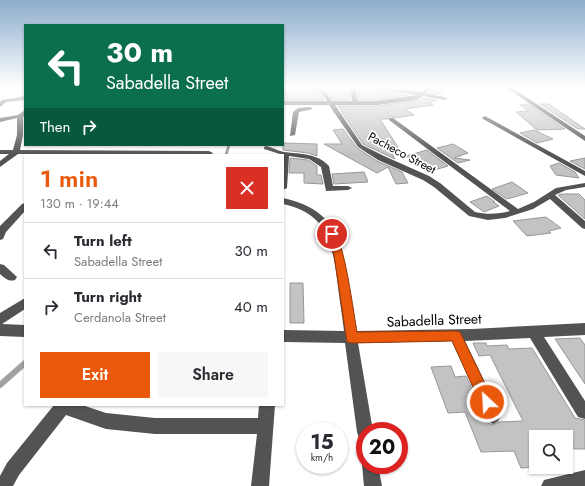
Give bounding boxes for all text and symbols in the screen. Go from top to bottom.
text: 30 m [106,32,173,73]
icon: left [40,40,92,92]
text: Sabadella Street [106,70,228,96]
text: Then [40,116,70,138]
icon: right [78,116,100,138]
street label: Pacheco Street [365,128,439,179]
text: 1 min [40,161,98,196]
button: close [226,167,268,209]
text: 130 m · 19:44 [40,194,119,213]
pin [315,217,349,251]
icon: arrive [321,223,343,245]
text: Turn left [74,230,132,252]
icon: left [40,240,62,262]
text: 30 m [235,240,268,262]
text: Sabadella Street [74,252,162,271]
text: Turn right [74,286,142,308]
icon: right [40,296,62,318]
text: 40 m [234,296,268,318]
text: Cerdanola Street [74,308,166,327]
street label: Sabadella Street [386,308,483,332]
button: Exit [40,352,150,398]
button: Share [158,352,268,398]
position arrow [466,381,508,423]
speed limit sign: 20 [356,422,408,474]
text: 15 [310,428,334,457]
map controls [529,430,573,474]
button: search [529,430,573,474]
text: km/h [311,450,333,465]

